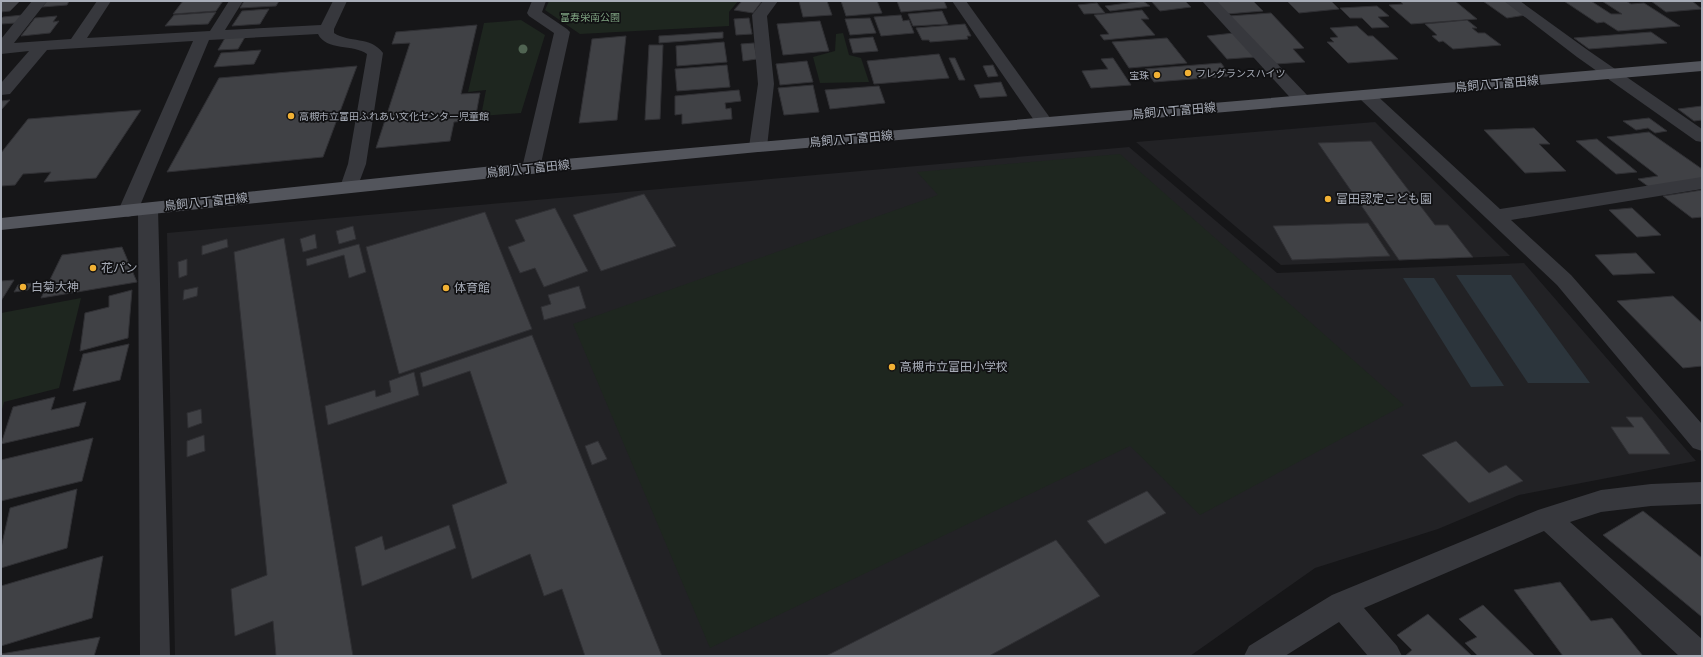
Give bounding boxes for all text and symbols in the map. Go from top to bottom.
park label: 富寿栄南公園 [560,12,620,23]
marker: フレグランスハイツ [1183,68,1193,78]
place label: フレグランスハイツ [1196,68,1286,79]
place label: 宝珠 [1129,70,1149,81]
marker: 宝珠 [1152,70,1162,80]
street label: 鳥飼八丁富田線 [1455,73,1539,95]
street label: 鳥飼八丁富田線 [1132,100,1216,122]
marker: 高槻市立富田ふれあい文化センター児童館 [286,111,296,121]
place label: 高槻市立富田ふれあい文化センター児童館 [299,111,489,122]
street label: 鳥飼八丁富田線 [809,128,893,150]
street label: 鳥飼八丁富田線 [485,158,571,180]
street label: 鳥飼八丁富田線 [163,191,249,213]
place label: 富田認定こども園 [1336,192,1432,206]
marker: 富田認定こども園 [1323,194,1333,204]
place label: 花パン [101,261,138,275]
marker: 花パン [88,263,98,273]
place label: 白菊大神 [31,280,79,294]
place label: 体育館 [454,281,490,295]
marker: 白菊大神 [18,282,28,292]
marker: 体育館 [441,283,451,293]
place label: 高槻市立富田小学校 [900,360,1008,374]
marker: 高槻市立富田小学校 [887,362,897,372]

